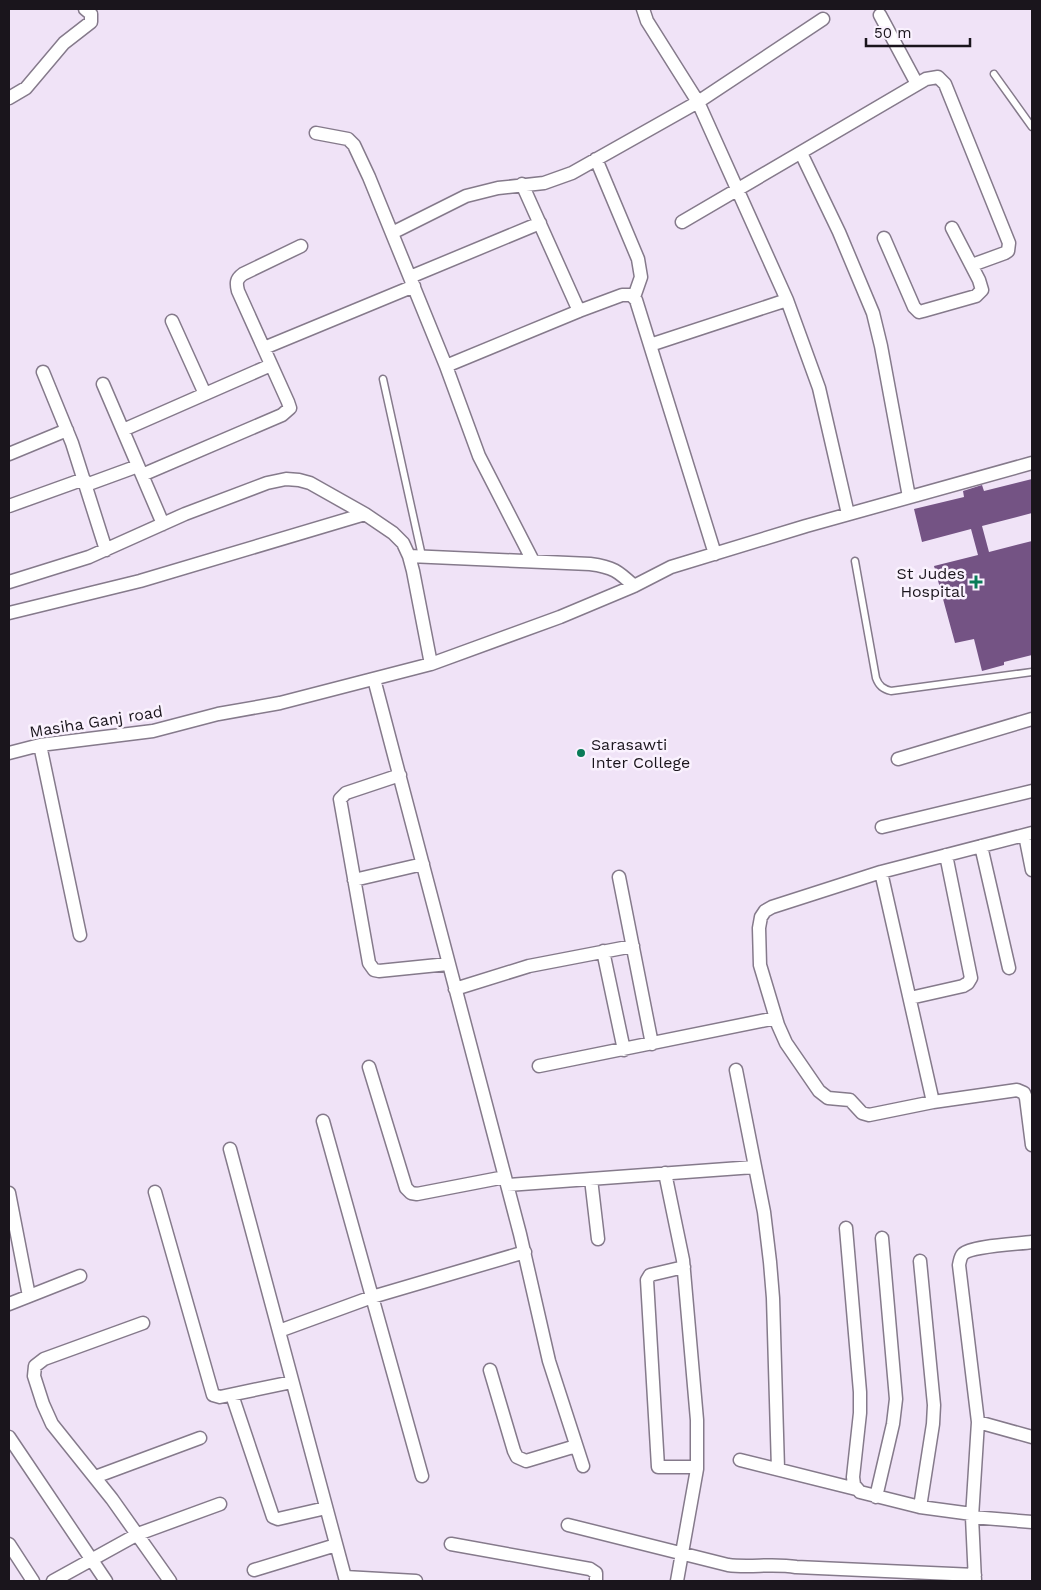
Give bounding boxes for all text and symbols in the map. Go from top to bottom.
scale bar [866,15,970,47]
text: 50 m [874,24,911,42]
place label: St Judes Hospital [896,564,965,601]
marker: St Judes Hospital [969,575,983,589]
street label: Masiha Ganj road [28,702,164,741]
place label: Sarasawti Inter College [591,735,690,772]
marker: Sarasawti Inter College [575,747,587,759]

